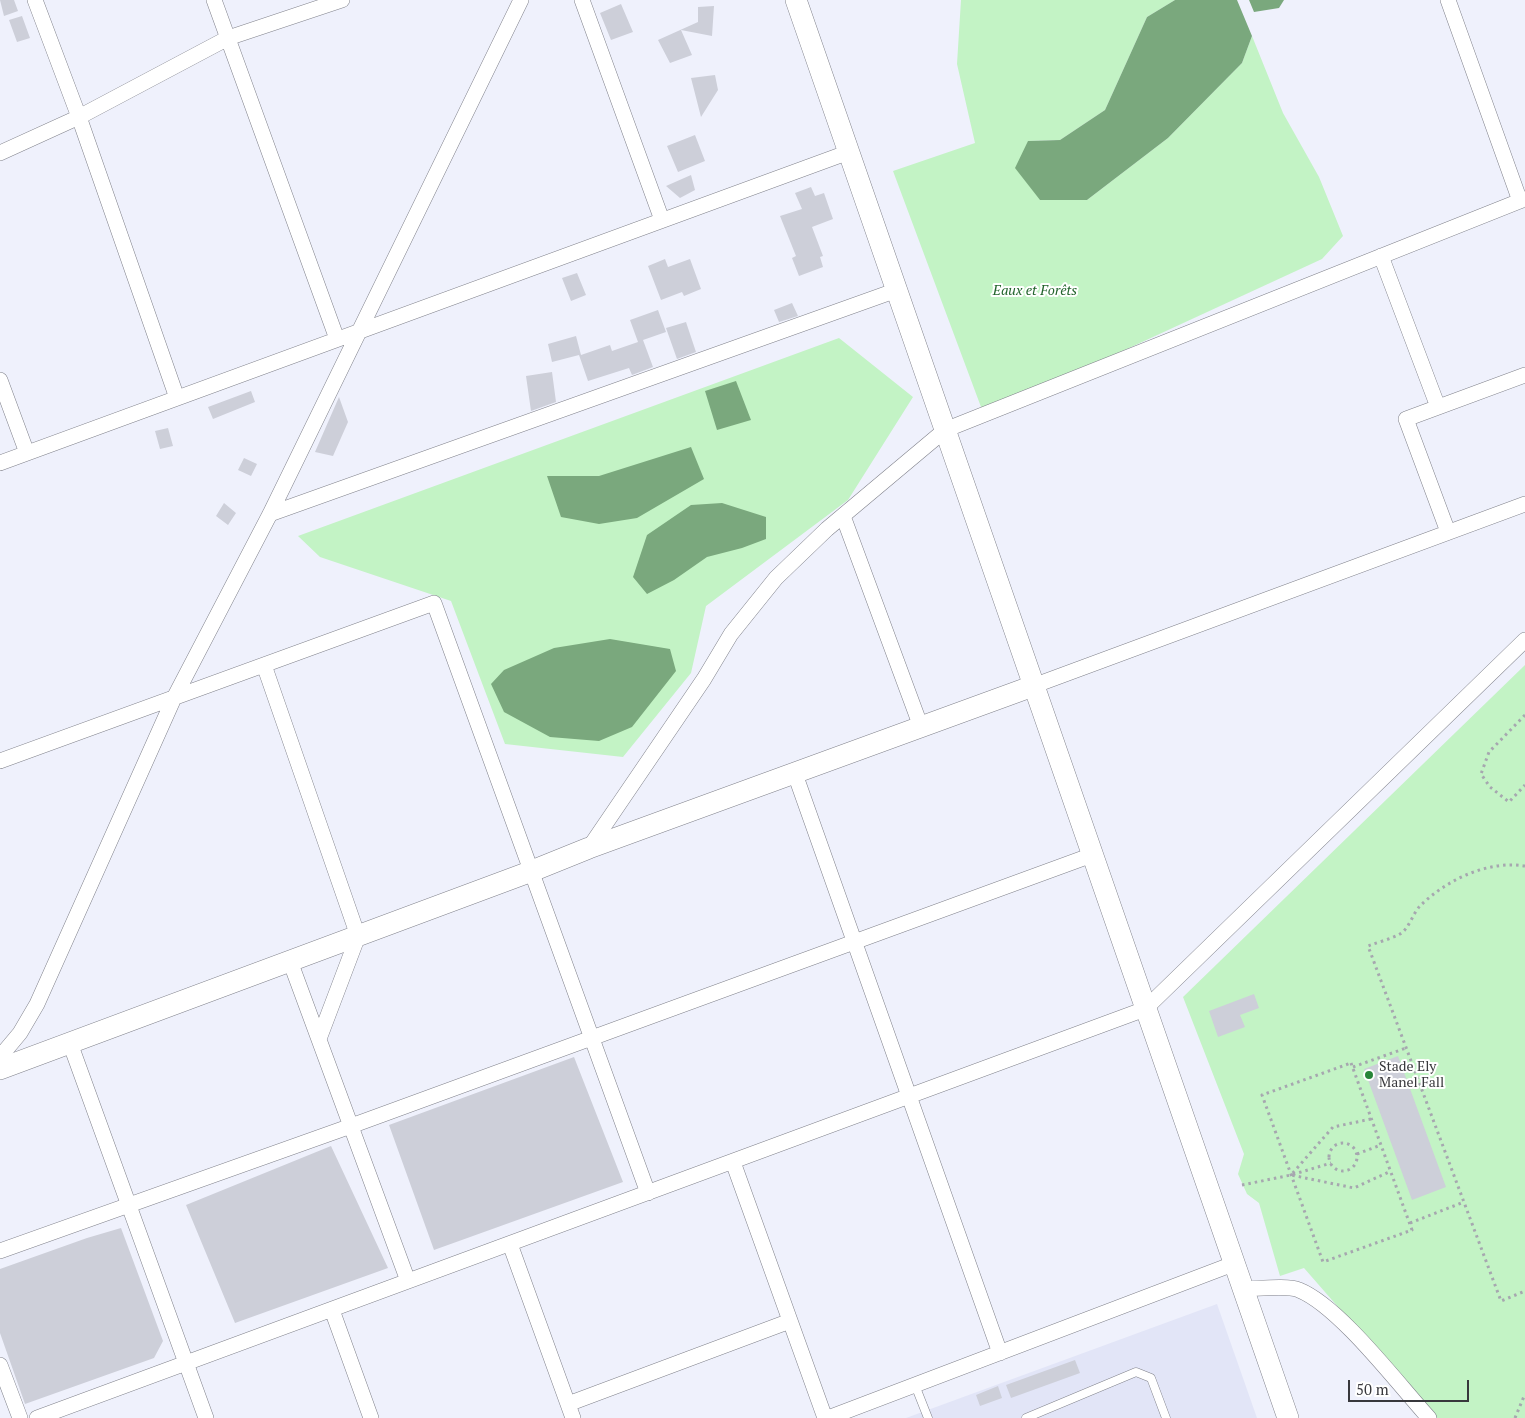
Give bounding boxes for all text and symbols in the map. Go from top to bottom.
park label: Eaux et Forêts [993,283,1077,299]
place label: Stade Ely Manel Fall [1379,1059,1444,1092]
marker: Stade Ely Manel Fall [1363,1069,1375,1081]
scale bar [1350,1370,1471,1402]
text: 50 m [1356,1379,1389,1399]

